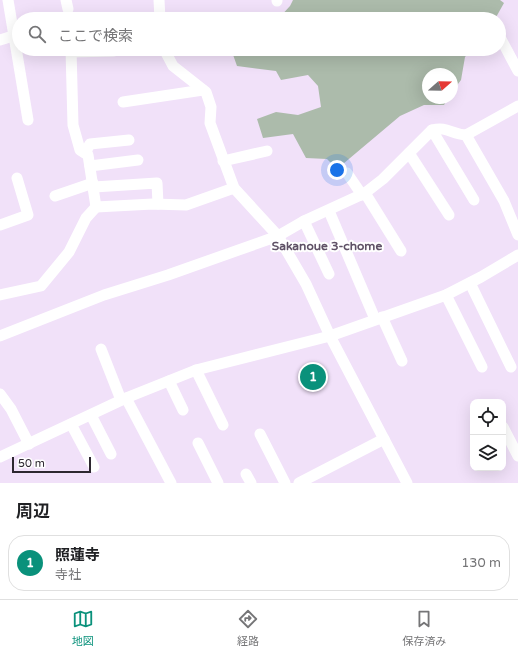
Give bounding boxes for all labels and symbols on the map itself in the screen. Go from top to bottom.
north arrow [422,68,458,104]
your location [327,160,347,180]
district label: Sakanoue 3-chome [272,239,382,253]
pin: 1 [300,362,326,392]
scale bar [12,455,91,474]

